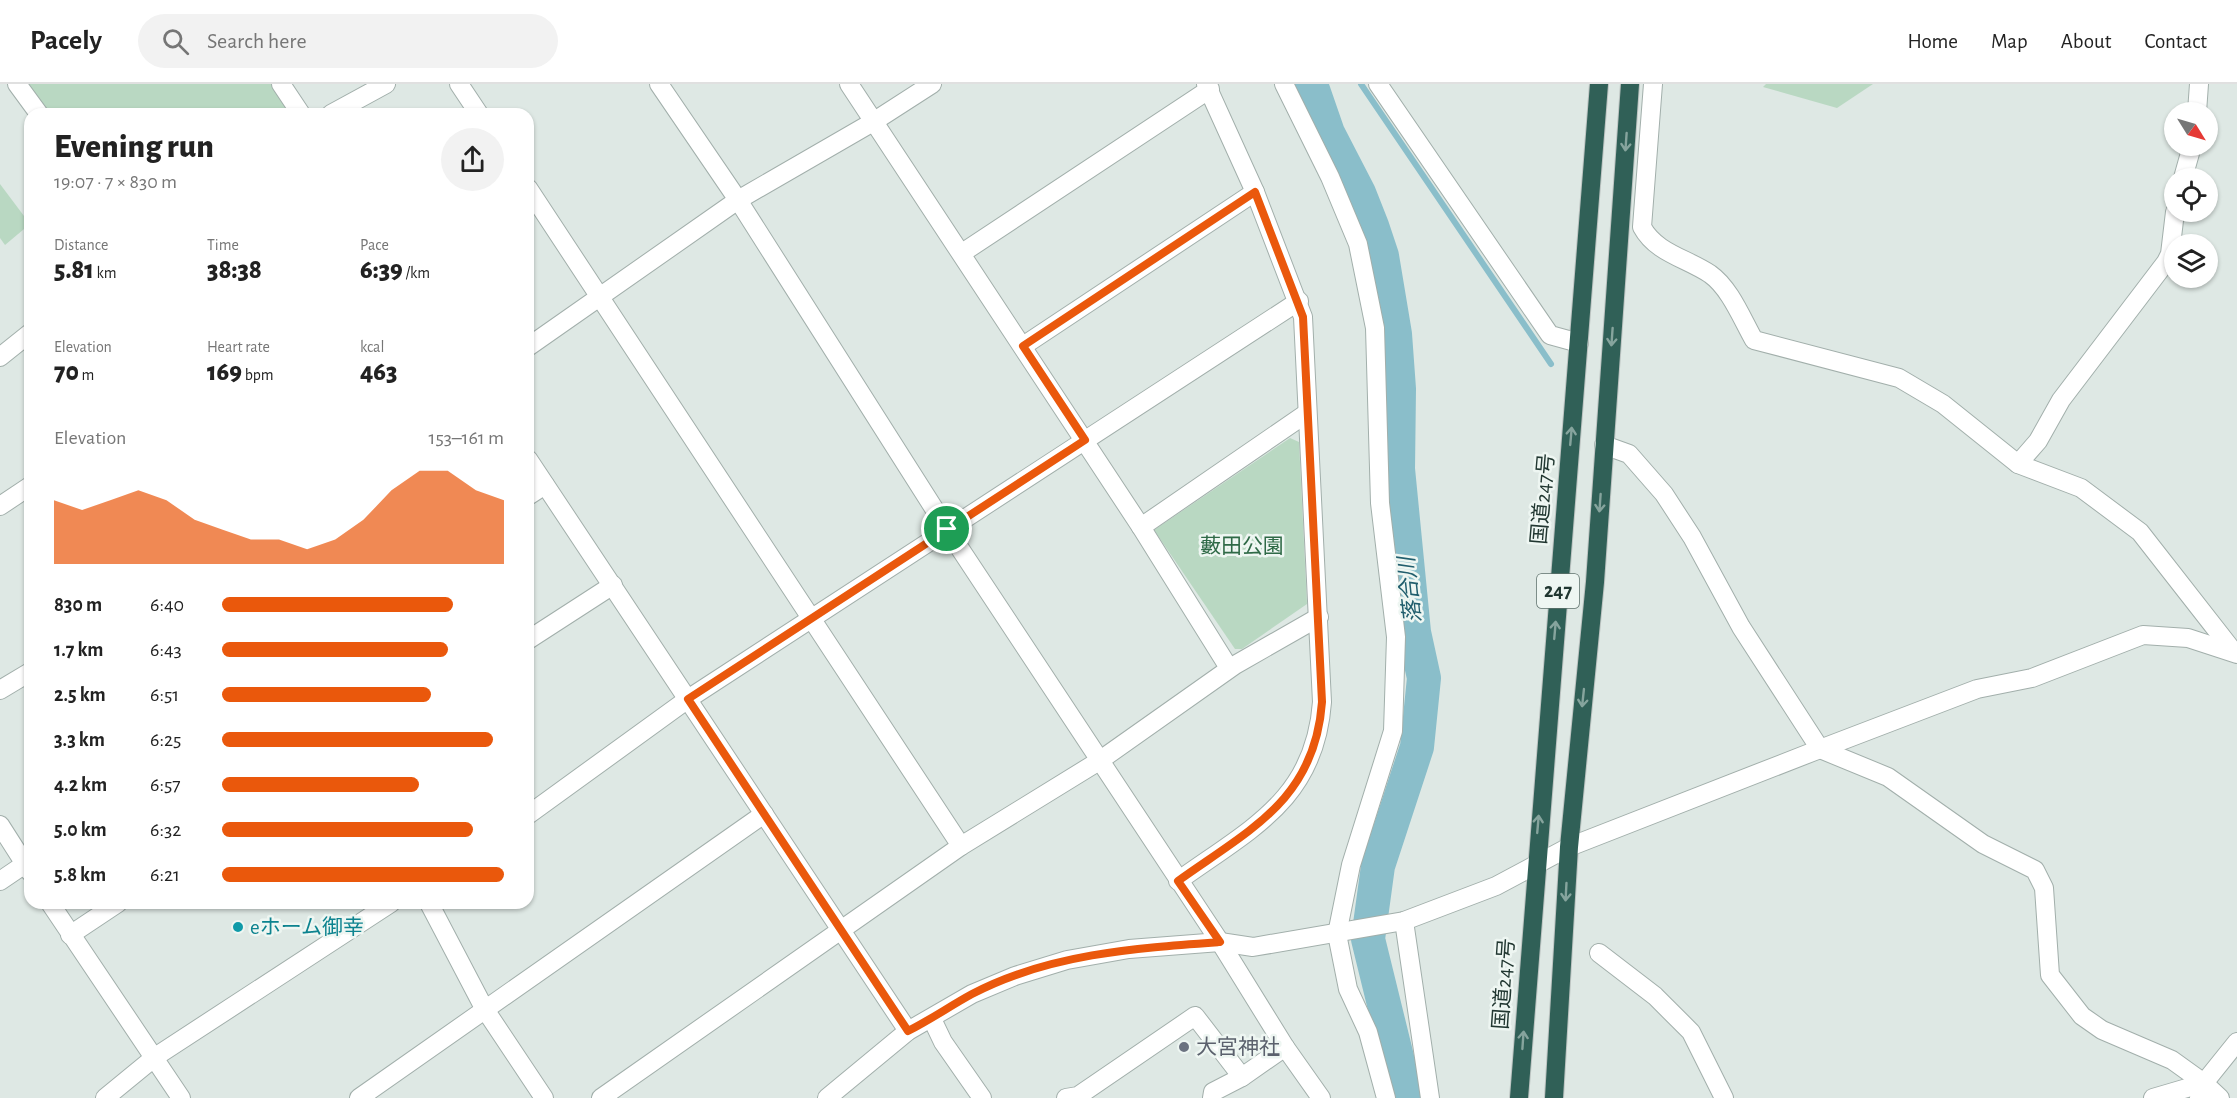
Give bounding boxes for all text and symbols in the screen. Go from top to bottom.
search box [138,14,558,68]
icon: search [159,25,192,58]
text: Pacely [30,27,102,55]
text: Search here [207,30,307,52]
text: Home [1907,31,1958,52]
text: Map [1991,31,2028,52]
text: About [2061,31,2111,52]
text: Contact [2144,31,2207,52]
north arrow [2164,102,2218,156]
map controls [2164,102,2218,288]
button: share [441,128,504,191]
text: Evening run [54,131,214,164]
one-way arrow [1620,132,1631,152]
button: locate [2164,168,2218,222]
text: 19:07 · 7 × 830 m [54,172,177,192]
button: layers [2164,234,2218,288]
text: Distance [54,237,108,253]
text: Time [207,237,239,253]
text: Pace [360,237,389,253]
text: 5.81 [54,257,94,283]
text: 38:38 [207,257,262,283]
text: 6:39 [360,257,403,283]
text: km [94,265,117,281]
text: /km [403,265,430,281]
one-way arrow [1606,326,1617,346]
text: Elevation [54,339,112,355]
text: Heart rate [207,339,270,355]
text: kcal [360,339,384,355]
text: 70 [54,359,79,385]
text: 169 [207,359,242,385]
text: 463 [360,359,398,385]
text: m [79,367,94,383]
text: bpm [242,367,274,383]
one-way arrow [1566,426,1577,446]
text: Elevation [54,428,126,448]
text: 153–161 m [429,428,504,448]
street label: 国道247号 [1528,452,1557,545]
one-way arrow [1594,493,1605,513]
pin [921,503,972,554]
icon: arrive [930,512,963,545]
park label: 藪田公園 [1200,535,1284,557]
water label: 落合川 [1394,554,1424,624]
road number: 247 [1537,574,1579,608]
text: 830 m [54,595,102,615]
text: 6:40 [150,595,184,615]
one-way arrow [1550,620,1561,640]
text: 1.7 km [54,640,103,660]
text: 6:43 [150,640,182,660]
text: 2.5 km [54,685,106,705]
text: 6:51 [150,685,179,705]
one-way arrow [1577,687,1588,707]
text: 3.3 km [54,730,105,750]
text: 6:25 [150,730,181,750]
text: 4.2 km [54,775,107,795]
text: 6:57 [150,775,181,795]
one-way arrow [1533,815,1544,835]
text: 5.0 km [54,820,107,840]
text: 6:32 [150,820,181,840]
text: 5.8 km [54,865,106,885]
text: 6:21 [150,865,180,885]
one-way arrow [1561,881,1572,901]
place label: eホーム御幸 [250,916,364,938]
marker: eホーム御幸 [231,920,245,934]
street label: 国道247号 [1489,938,1518,1030]
one-way arrow [1518,1030,1529,1050]
place label: 大宮神社 [1196,1036,1280,1058]
marker: 大宮神社 [1177,1040,1191,1054]

